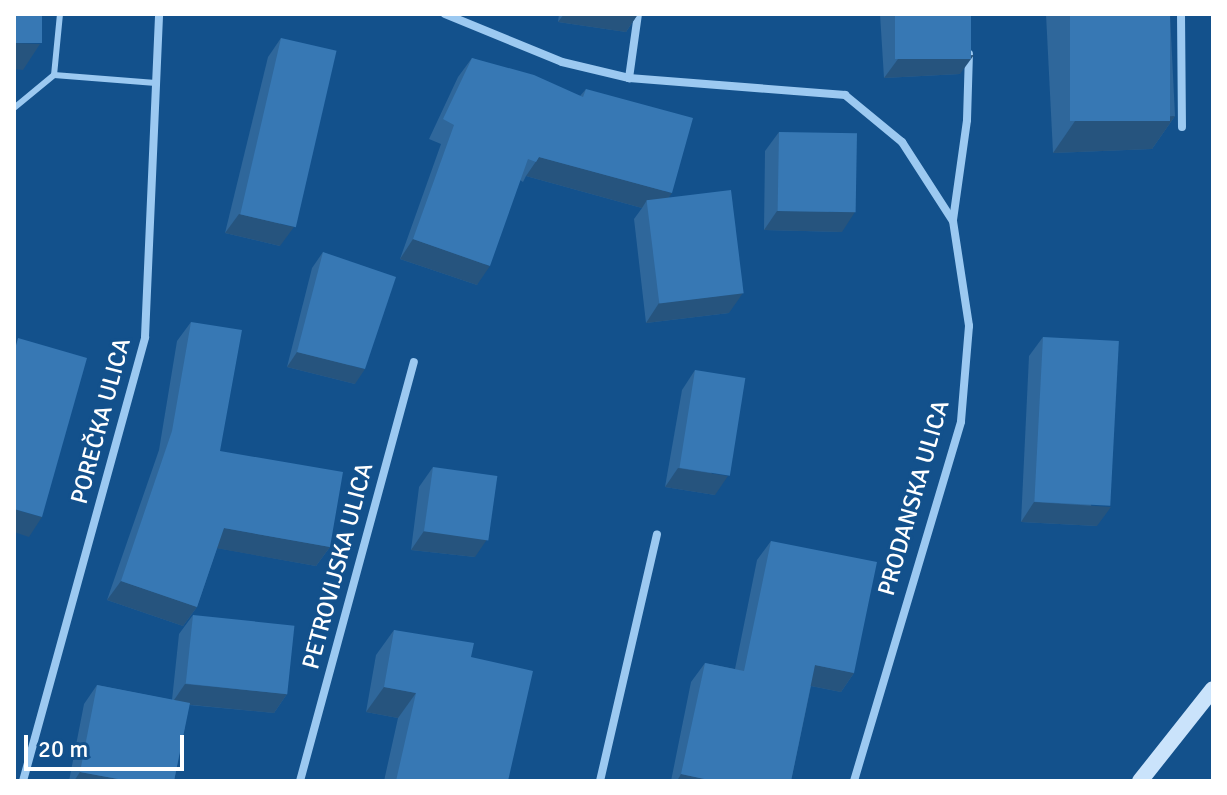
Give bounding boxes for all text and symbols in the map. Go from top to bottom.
street label: POREČKA ULICA [65,335,137,507]
street label: PRODANSKA ULICA [872,397,956,599]
street label: PETROVIJSKA ULICA [297,460,379,672]
scale bar [28,719,188,769]
text: 20 m [38,734,88,764]

